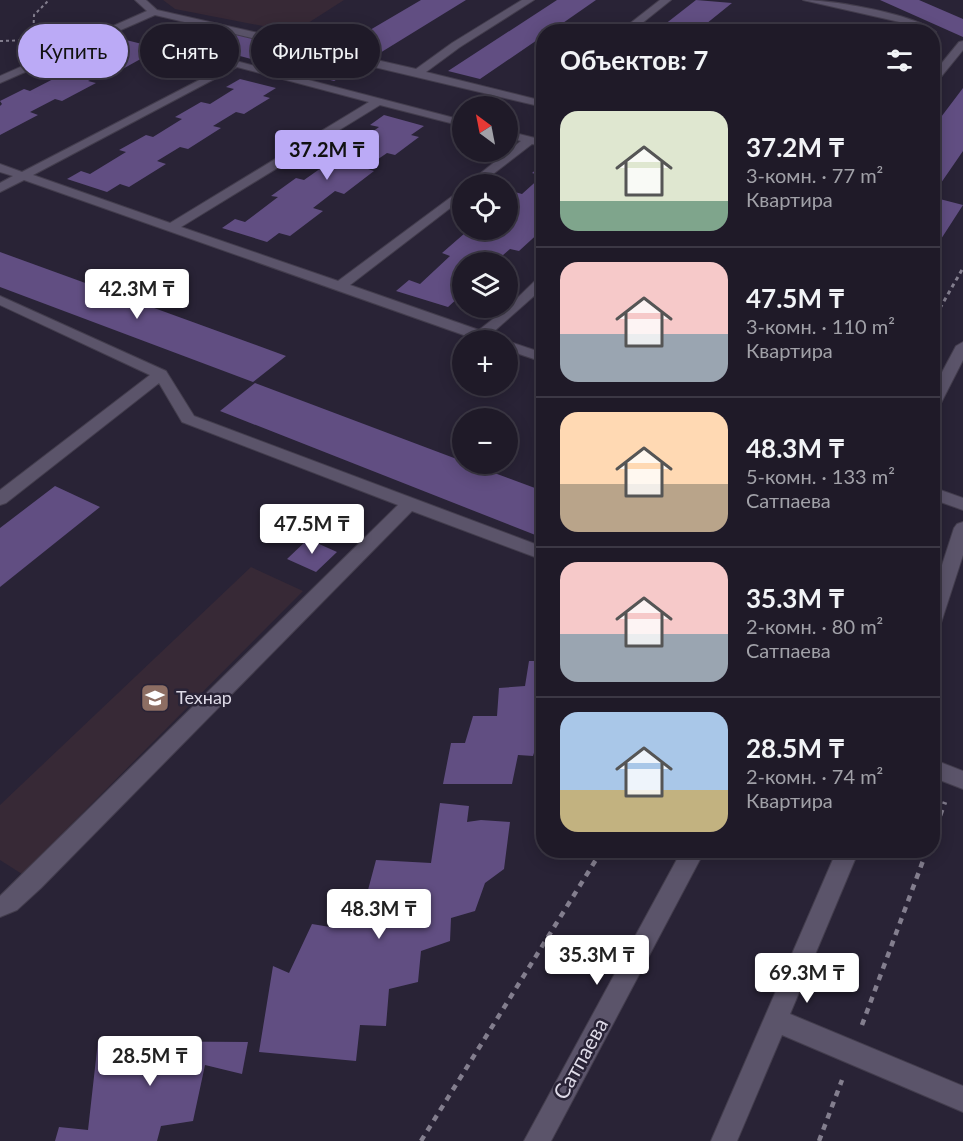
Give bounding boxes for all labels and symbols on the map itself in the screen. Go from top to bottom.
north arrow [452,96,518,162]
pin: 37.2M ₸ [272,130,382,181]
pin: 42.3M ₸ [82,269,192,320]
pin: 47.5M ₸ [257,504,367,555]
school or university icon: Технар [139,682,171,714]
place label: Технар [176,686,232,708]
pin: 48.3M ₸ [324,889,434,940]
pin: 35.3M ₸ [542,935,652,986]
pin: 69.3M ₸ [752,953,862,1004]
street label: Сатпаева [547,1013,612,1103]
pin: 28.5M ₸ [95,1036,205,1087]

